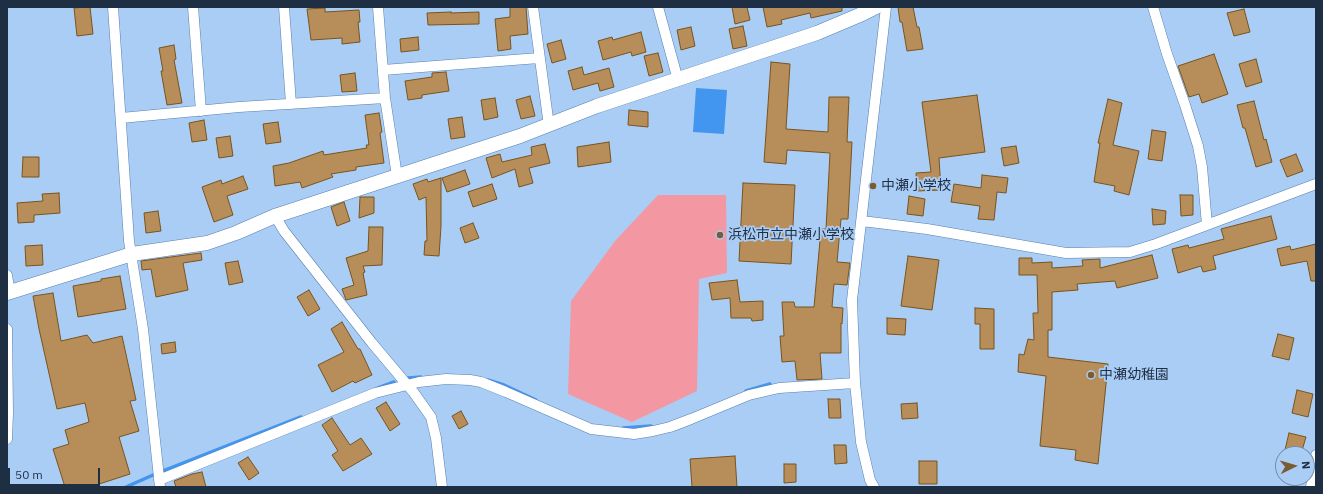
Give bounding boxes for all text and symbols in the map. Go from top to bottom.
place label: 中瀬小学校 [881,178,951,194]
marker: 中瀬小学校 [868,181,878,191]
place label: 浜松市立中瀬小学校 [728,227,854,243]
marker: 浜松市立中瀬小学校 [715,230,725,240]
place label: 中瀬幼稚園 [1099,367,1169,383]
marker: 中瀬幼稚園 [1086,370,1096,380]
north arrow [1275,446,1315,486]
scale bar [10,460,102,486]
text: N [1299,460,1313,470]
text: 50 m [15,467,43,482]

